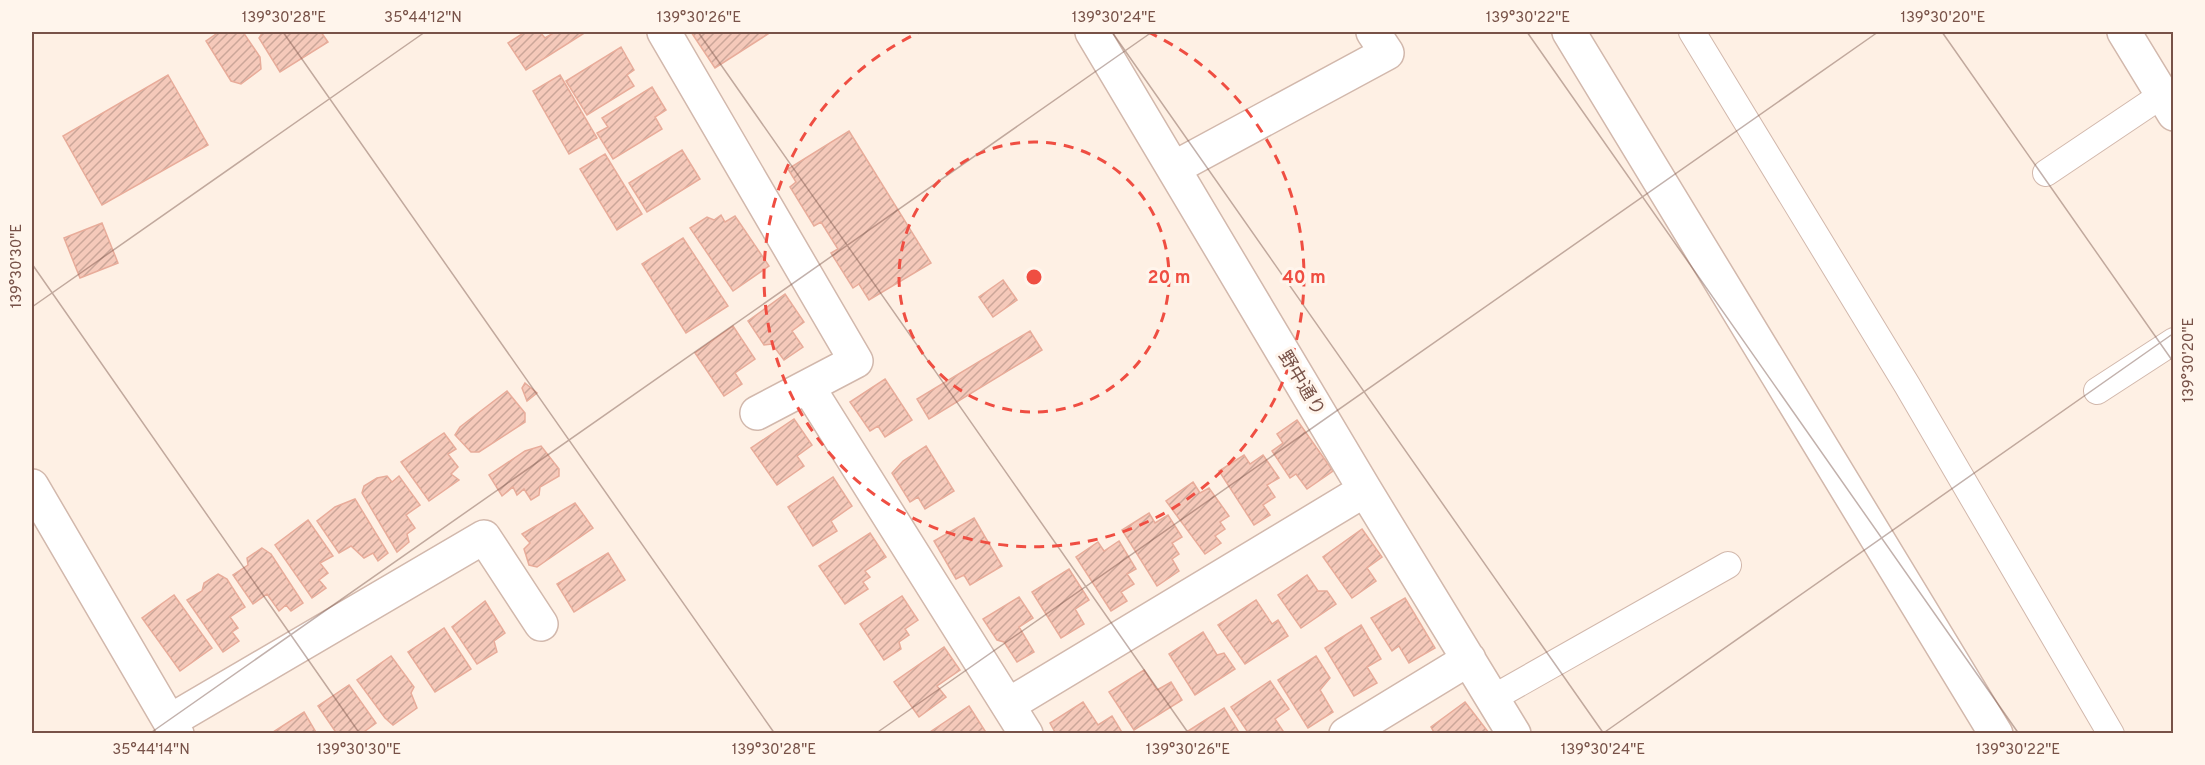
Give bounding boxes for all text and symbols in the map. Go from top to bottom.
text: 139°30'28"E [242,9,326,28]
text: 35°44'12"N [384,9,462,28]
text: 139°30'26"E [657,9,741,28]
text: 139°30'24"E [1072,9,1156,28]
text: 139°30'22"E [1486,9,1570,28]
text: 139°30'20"E [1901,9,1985,28]
text: 139°30'30"E [8,224,27,308]
centre of rings [1024,267,1044,287]
text: 20 m [1147,267,1191,290]
text: 40 m [1282,267,1326,290]
text: 139°30'20"E [2180,318,2199,402]
street label: 野中通り [1272,347,1329,421]
text: 35°44'14"N [112,741,190,760]
text: 139°30'30"E [317,741,401,760]
text: 139°30'28"E [732,741,816,760]
text: 139°30'26"E [1146,741,1230,760]
text: 139°30'24"E [1561,741,1645,760]
text: 139°30'22"E [1976,741,2060,760]

